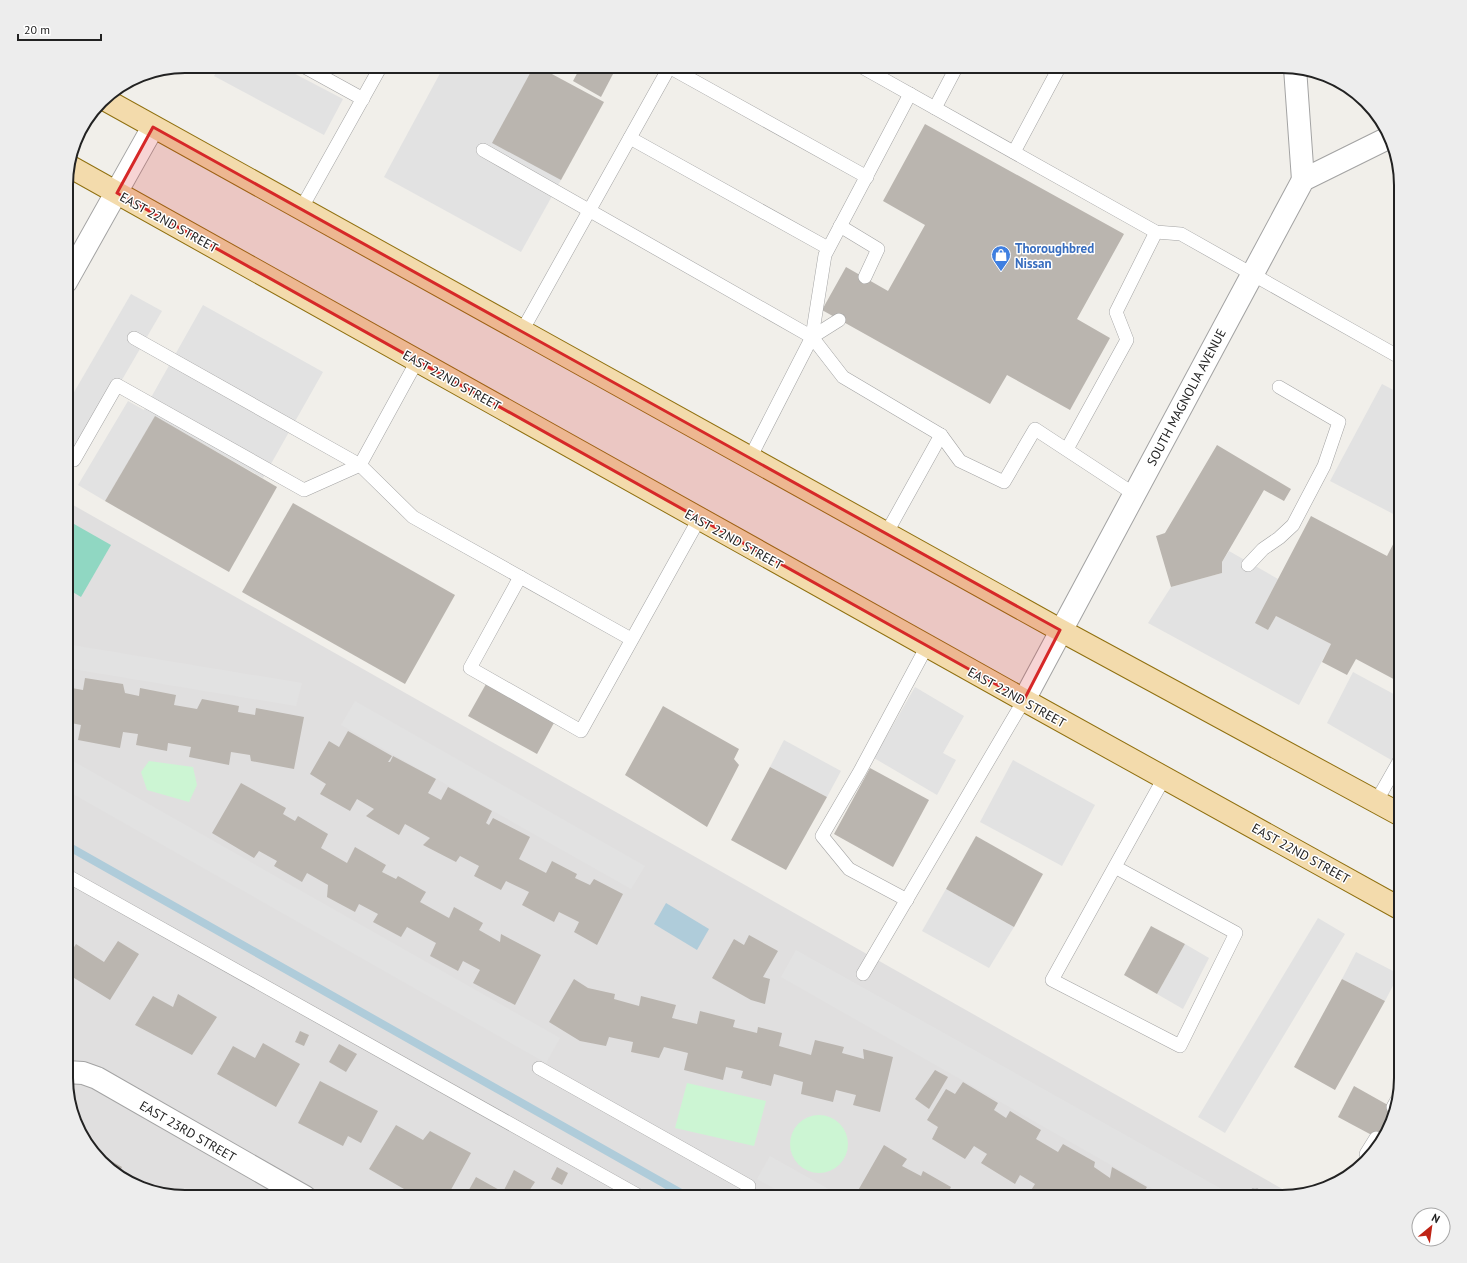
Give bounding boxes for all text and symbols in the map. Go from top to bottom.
scale bar [18,16,101,42]
text: 20 m [24,22,50,37]
street label: EAST 22ND STREET [117,188,221,256]
place label: Thoroughbred Nissan [1015,240,1094,272]
shop icon: Thoroughbred Nissan [990,244,1012,272]
street label: SOUTH MAGNOLIA AVENUE [1143,326,1230,469]
street label: EAST 22ND STREET [400,346,504,414]
street label: EAST 22ND STREET [682,505,786,573]
street label: EAST 22ND STREET [965,663,1069,731]
street label: EAST 22ND STREET [1249,819,1353,887]
street label: EAST 23RD STREET [137,1097,239,1166]
north arrow [1411,1207,1451,1247]
text: N [1429,1210,1442,1226]

